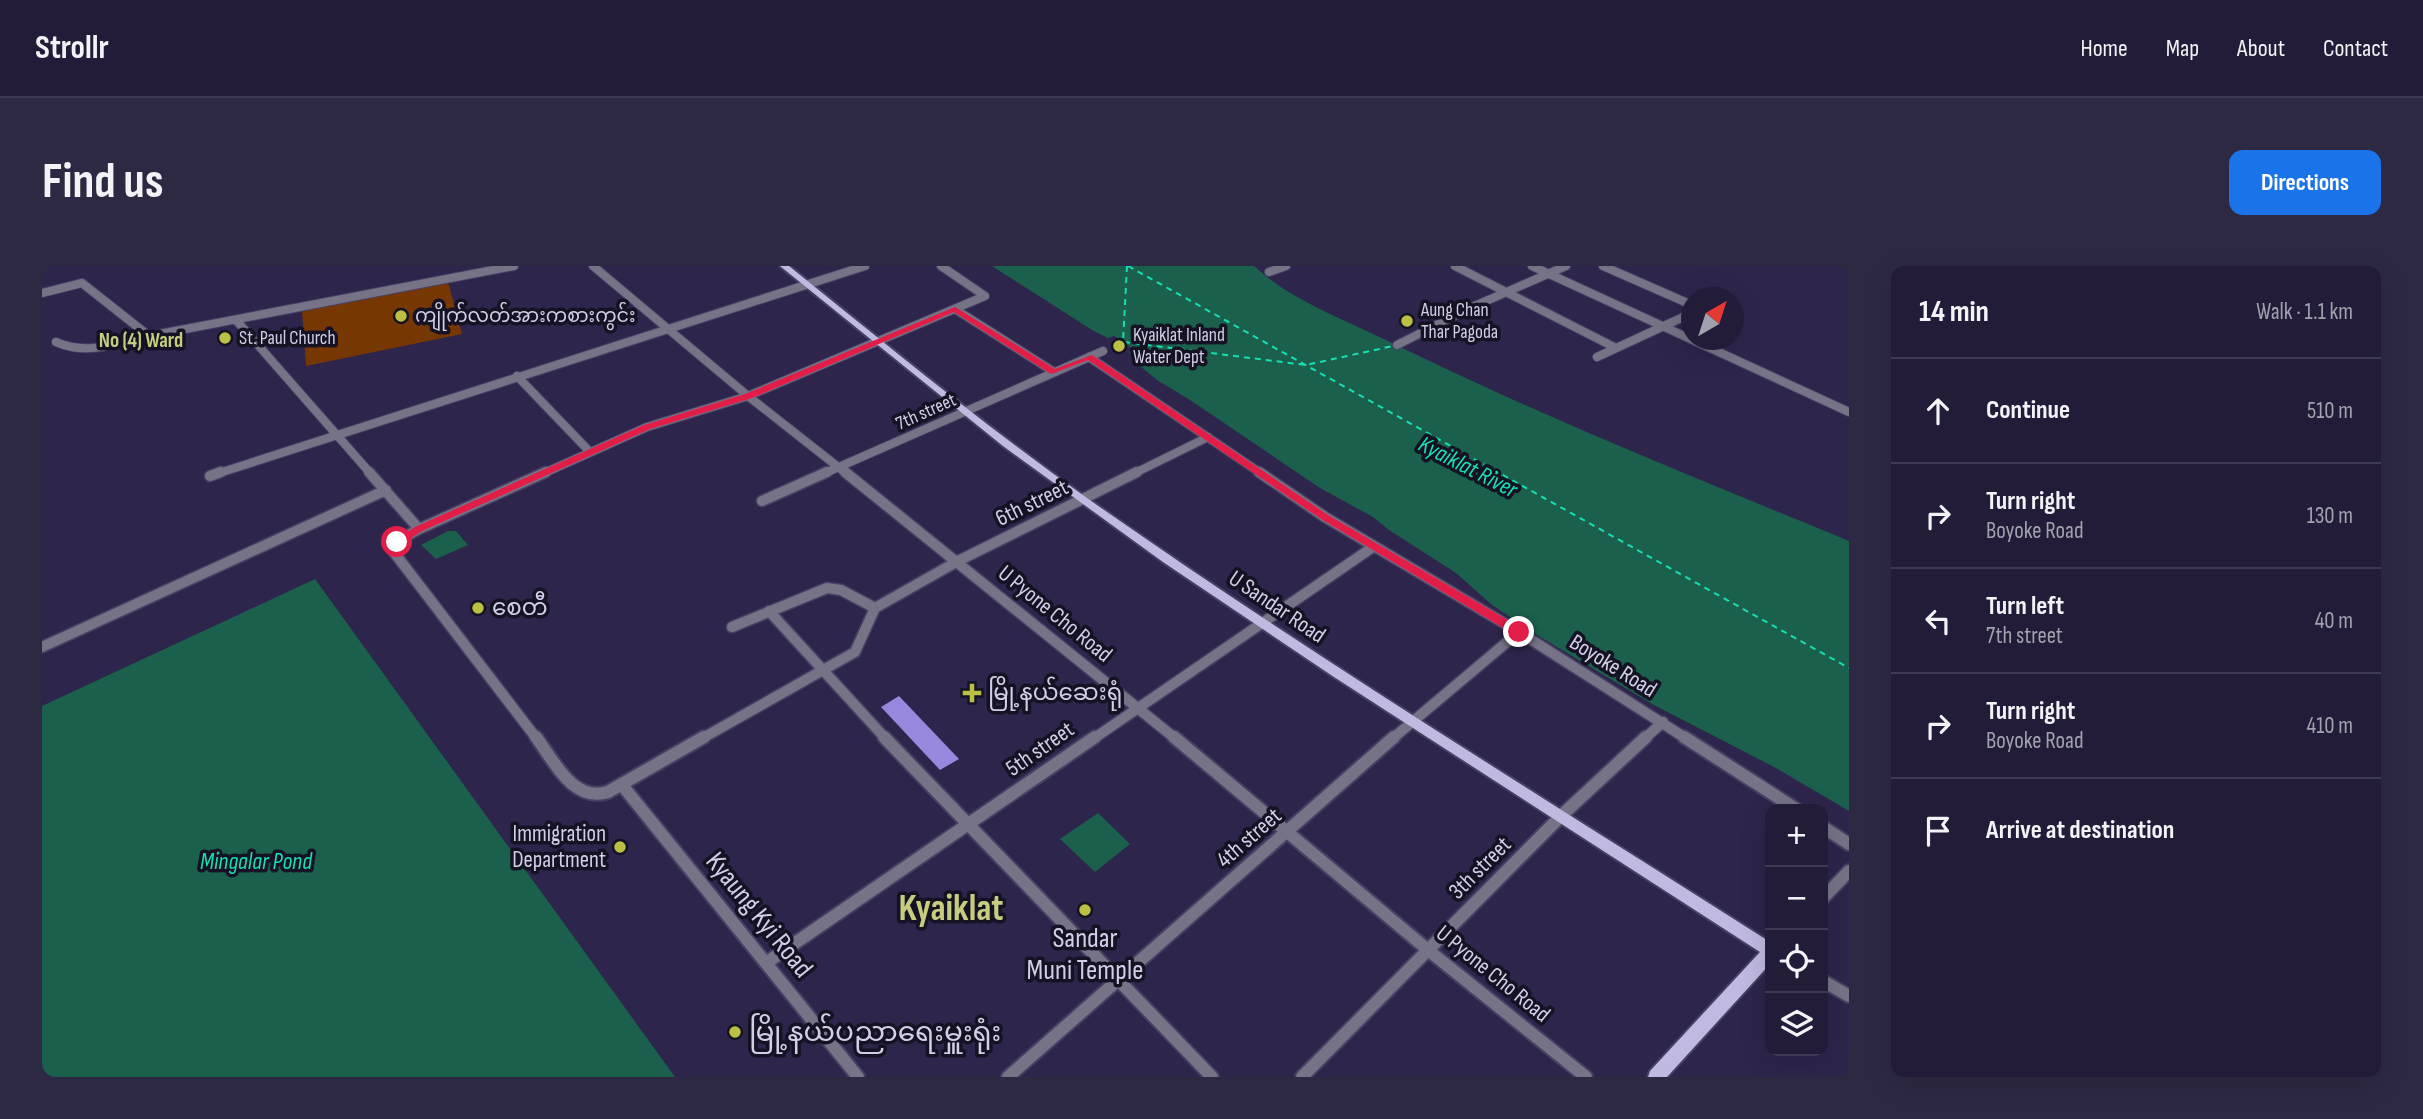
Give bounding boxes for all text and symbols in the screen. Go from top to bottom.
text: Strollr [35,28,109,68]
text: Home [2080,34,2128,63]
text: Map [2166,34,2199,63]
text: About [2237,34,2285,63]
text: Contact [2323,34,2388,63]
button: Directions [2229,150,2381,215]
text: Find us [42,153,164,212]
north arrow [1681,287,1744,350]
text: 14 min [1919,294,1989,330]
text: Walk · 1.1 km [2256,298,2353,326]
place label: Aung Chan Thar Pagoda [1420,299,1498,344]
place label: ကျိုက်လတ်အားကစားကွင်း [415,301,635,331]
marker: ကျိုက်လတ်အားကစားကွင်း [393,308,409,324]
marker: Aung Chan Thar Pagoda [1399,313,1415,329]
place label: Kyaiklat Inland Water Dept [1133,324,1225,369]
place label: St. Paul Church [239,327,336,350]
district label: No (4) Ward [99,328,183,353]
marker: St. Paul Church [217,330,233,346]
marker: Kyaiklat Inland Water Dept [1111,338,1127,354]
street label: 7th street [892,388,960,435]
icon: ahead [1919,392,1957,430]
text: Continue [1986,395,2070,426]
text: 510 m [2307,397,2353,425]
water label: Kyaiklat River [1414,430,1523,505]
street label: 6th street [991,473,1073,533]
text: Turn right [1986,486,2075,517]
icon: right [1919,497,1957,535]
text: 130 m [2307,502,2353,530]
text: Boyoke Road [1986,517,2083,545]
route start [381,526,412,557]
street label: U Pyone Cho Road [992,560,1118,668]
street label: U Sandar Road [1223,564,1331,650]
place label: စေတီ [492,591,548,622]
text: Turn left [1986,591,2064,622]
marker: စေတီ [470,600,486,616]
icon: left [1919,602,1957,640]
text: 40 m [2315,607,2353,635]
route end [1503,616,1534,647]
text: 7th street [1986,622,2063,650]
street label: Boyoke Road [1564,628,1662,704]
place label: မြို့နယ်ဆေးရုံ [988,676,1122,711]
marker: မြို့နယ်ဆေးရုံ [962,683,982,703]
text: Turn right [1986,696,2075,727]
icon: right [1919,707,1957,745]
text: 410 m [2307,712,2353,740]
street label: 5th street [1001,716,1079,782]
text: Boyoke Road [1986,727,2083,755]
street label: 4th street [1211,802,1287,874]
map controls [1765,804,1828,1056]
button: + [1765,804,1828,867]
icon: arrive [1919,812,1957,850]
text: Arrive at destination [1986,815,2174,846]
place label: Immigration Department [512,820,606,874]
street label: 3th street [1443,831,1517,905]
marker: Immigration Department [612,839,628,855]
street label: Kyaung Kyi Road [699,846,819,984]
water label: Mingalar Pond [200,847,313,876]
button: − [1765,867,1828,930]
district label: Kyaiklat [898,887,1004,931]
marker: Sandar Muni Temple [1077,902,1093,918]
street label: U Pyone Cho Road [1430,920,1556,1028]
place label: Sandar Muni Temple [1027,922,1143,987]
button: locate [1765,930,1828,993]
button: layers [1765,993,1828,1056]
place label: မြို့နယ်ပညာရေးမှူးရုံး [749,1013,1001,1054]
marker: မြို့နယ်ပညာရေးမှူးရုံး [727,1024,743,1040]

